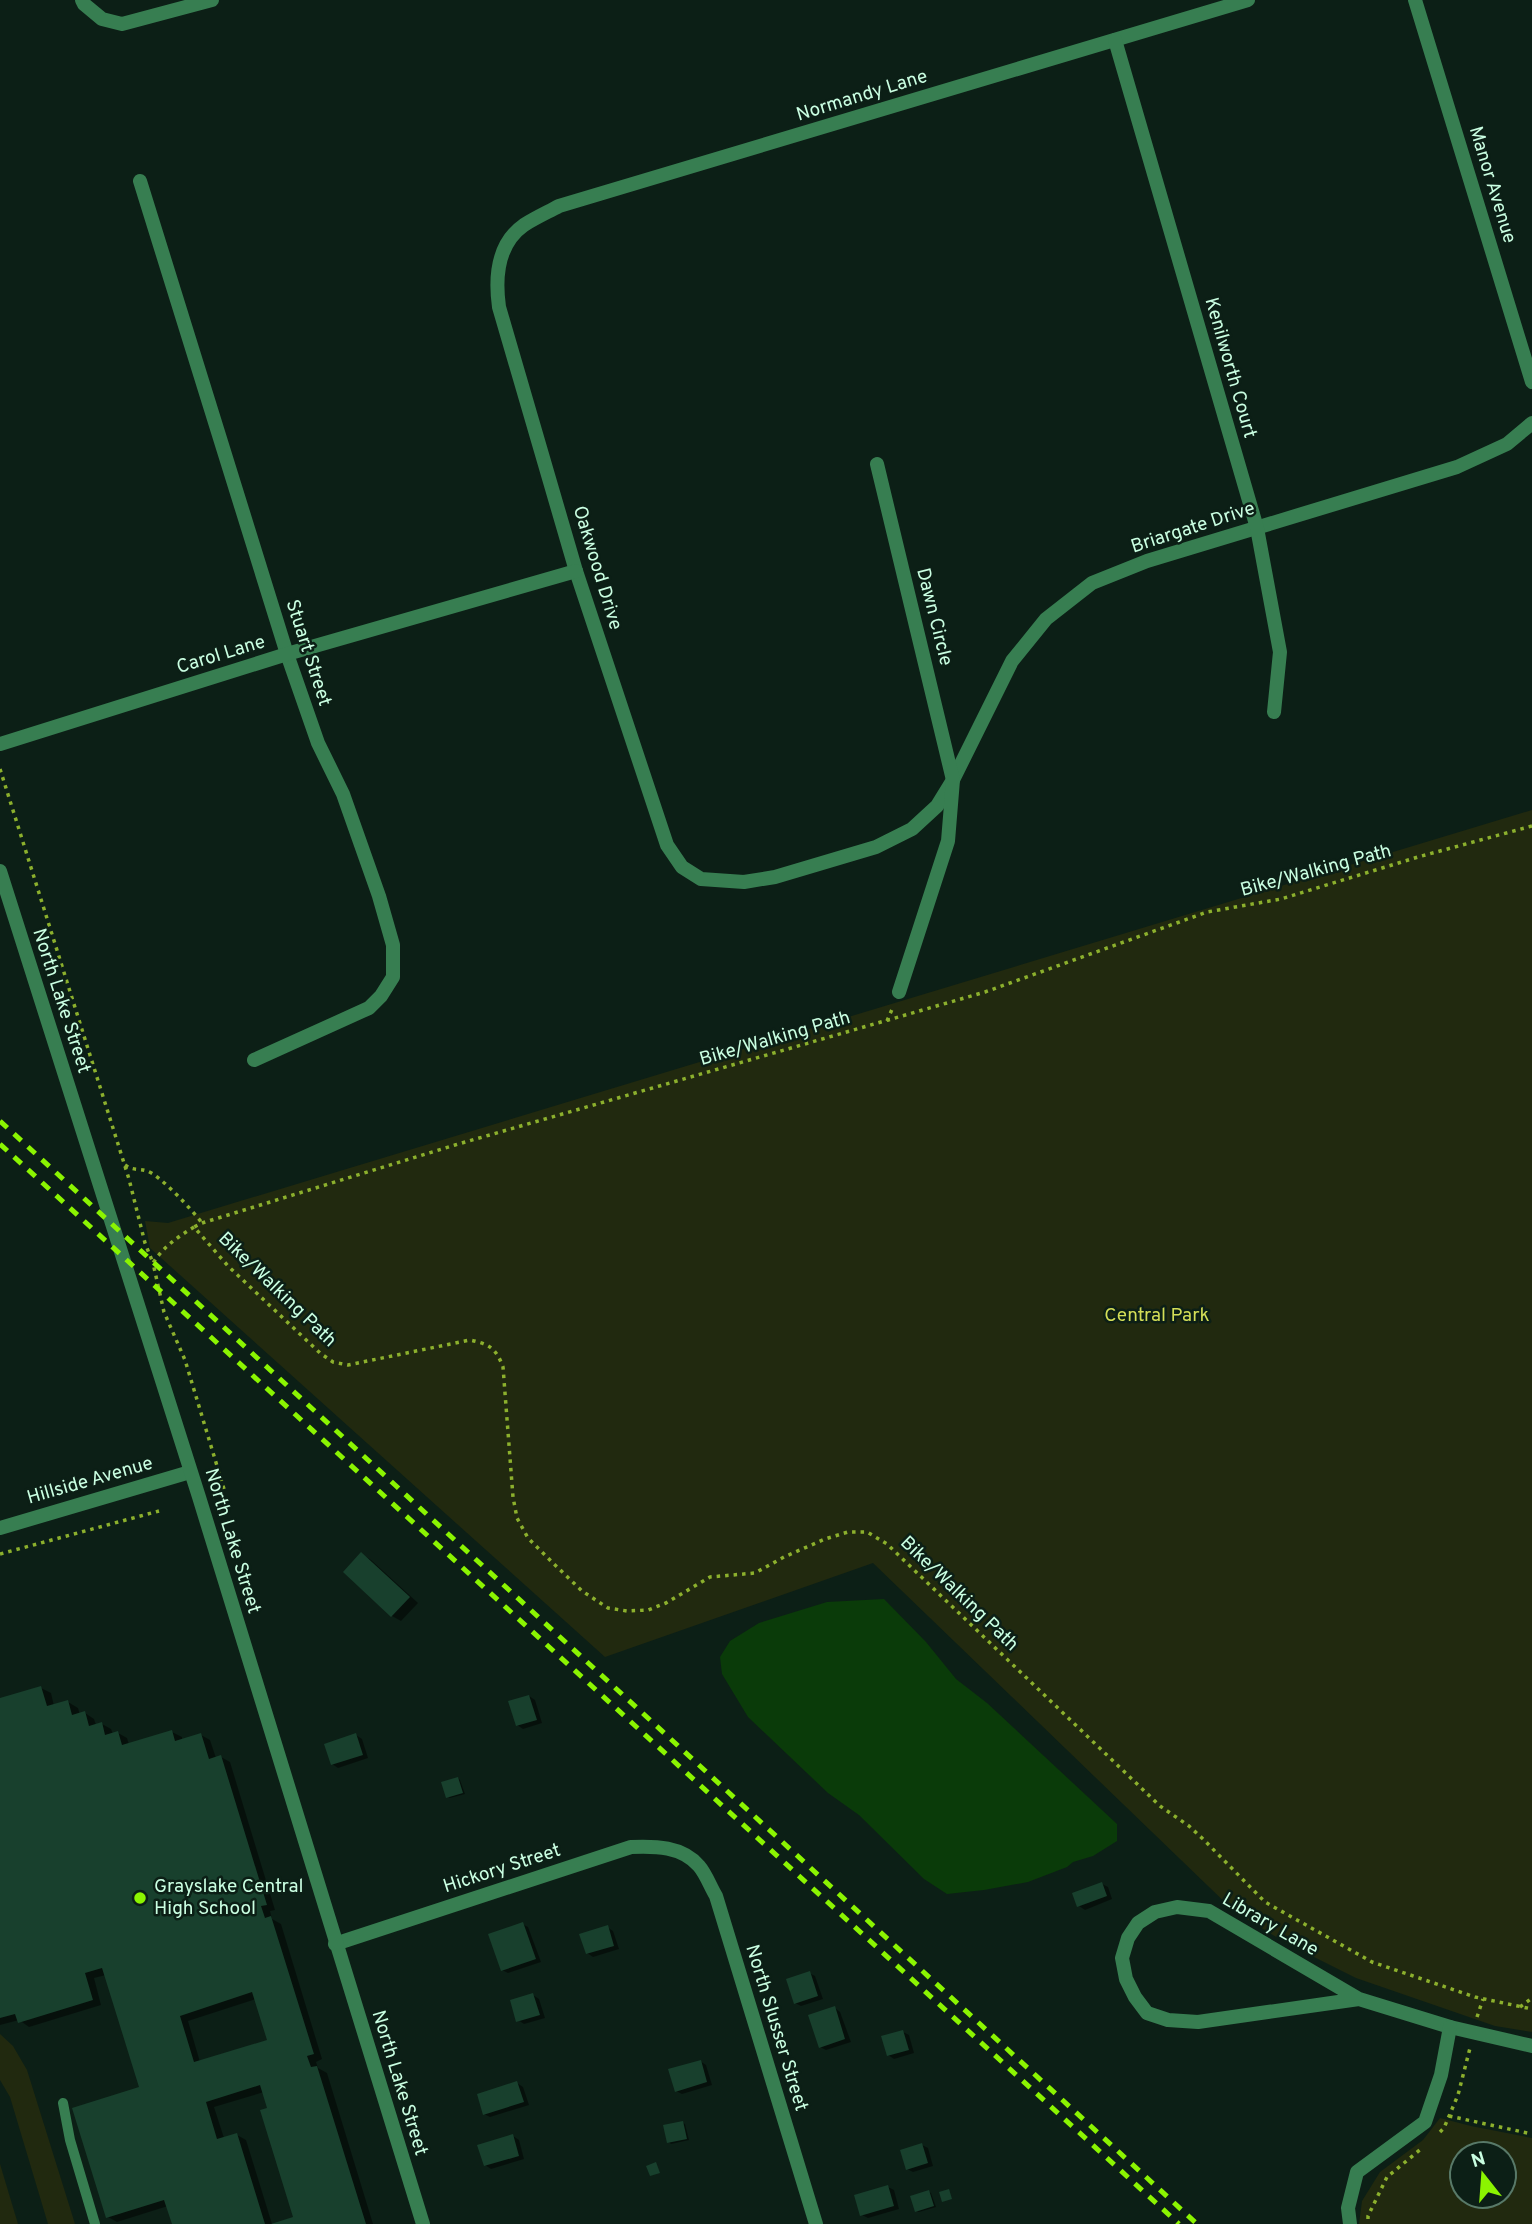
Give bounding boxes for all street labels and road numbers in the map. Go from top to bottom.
street label: Normandy Lane [793,65,931,127]
street label: Manor Avenue [1463,124,1521,246]
street label: Kenilworth Court [1198,295,1262,441]
street label: Briargate Drive [1128,497,1258,559]
street label: Oakwood Drive [567,503,627,633]
street label: Dawn Circle [910,566,958,668]
street label: Stuart Street [279,597,337,709]
street label: Carol Lane [174,630,268,680]
street label: Bike/Walking Path [1238,839,1394,903]
street label: North Lake Street [26,926,96,1076]
street label: Bike/Walking Path [697,1006,853,1072]
street label: Bike/Walking Path [213,1227,341,1353]
street label: Hillside Avenue [24,1452,156,1510]
street label: North Lake Street [198,1465,266,1617]
street label: Bike/Walking Path [895,1531,1023,1657]
street label: Hickory Street [440,1839,564,1899]
street label: Library Lane [1217,1888,1323,1962]
street label: North Slusser Street [739,1942,813,2114]
street label: North Lake Street [365,2007,433,2159]

